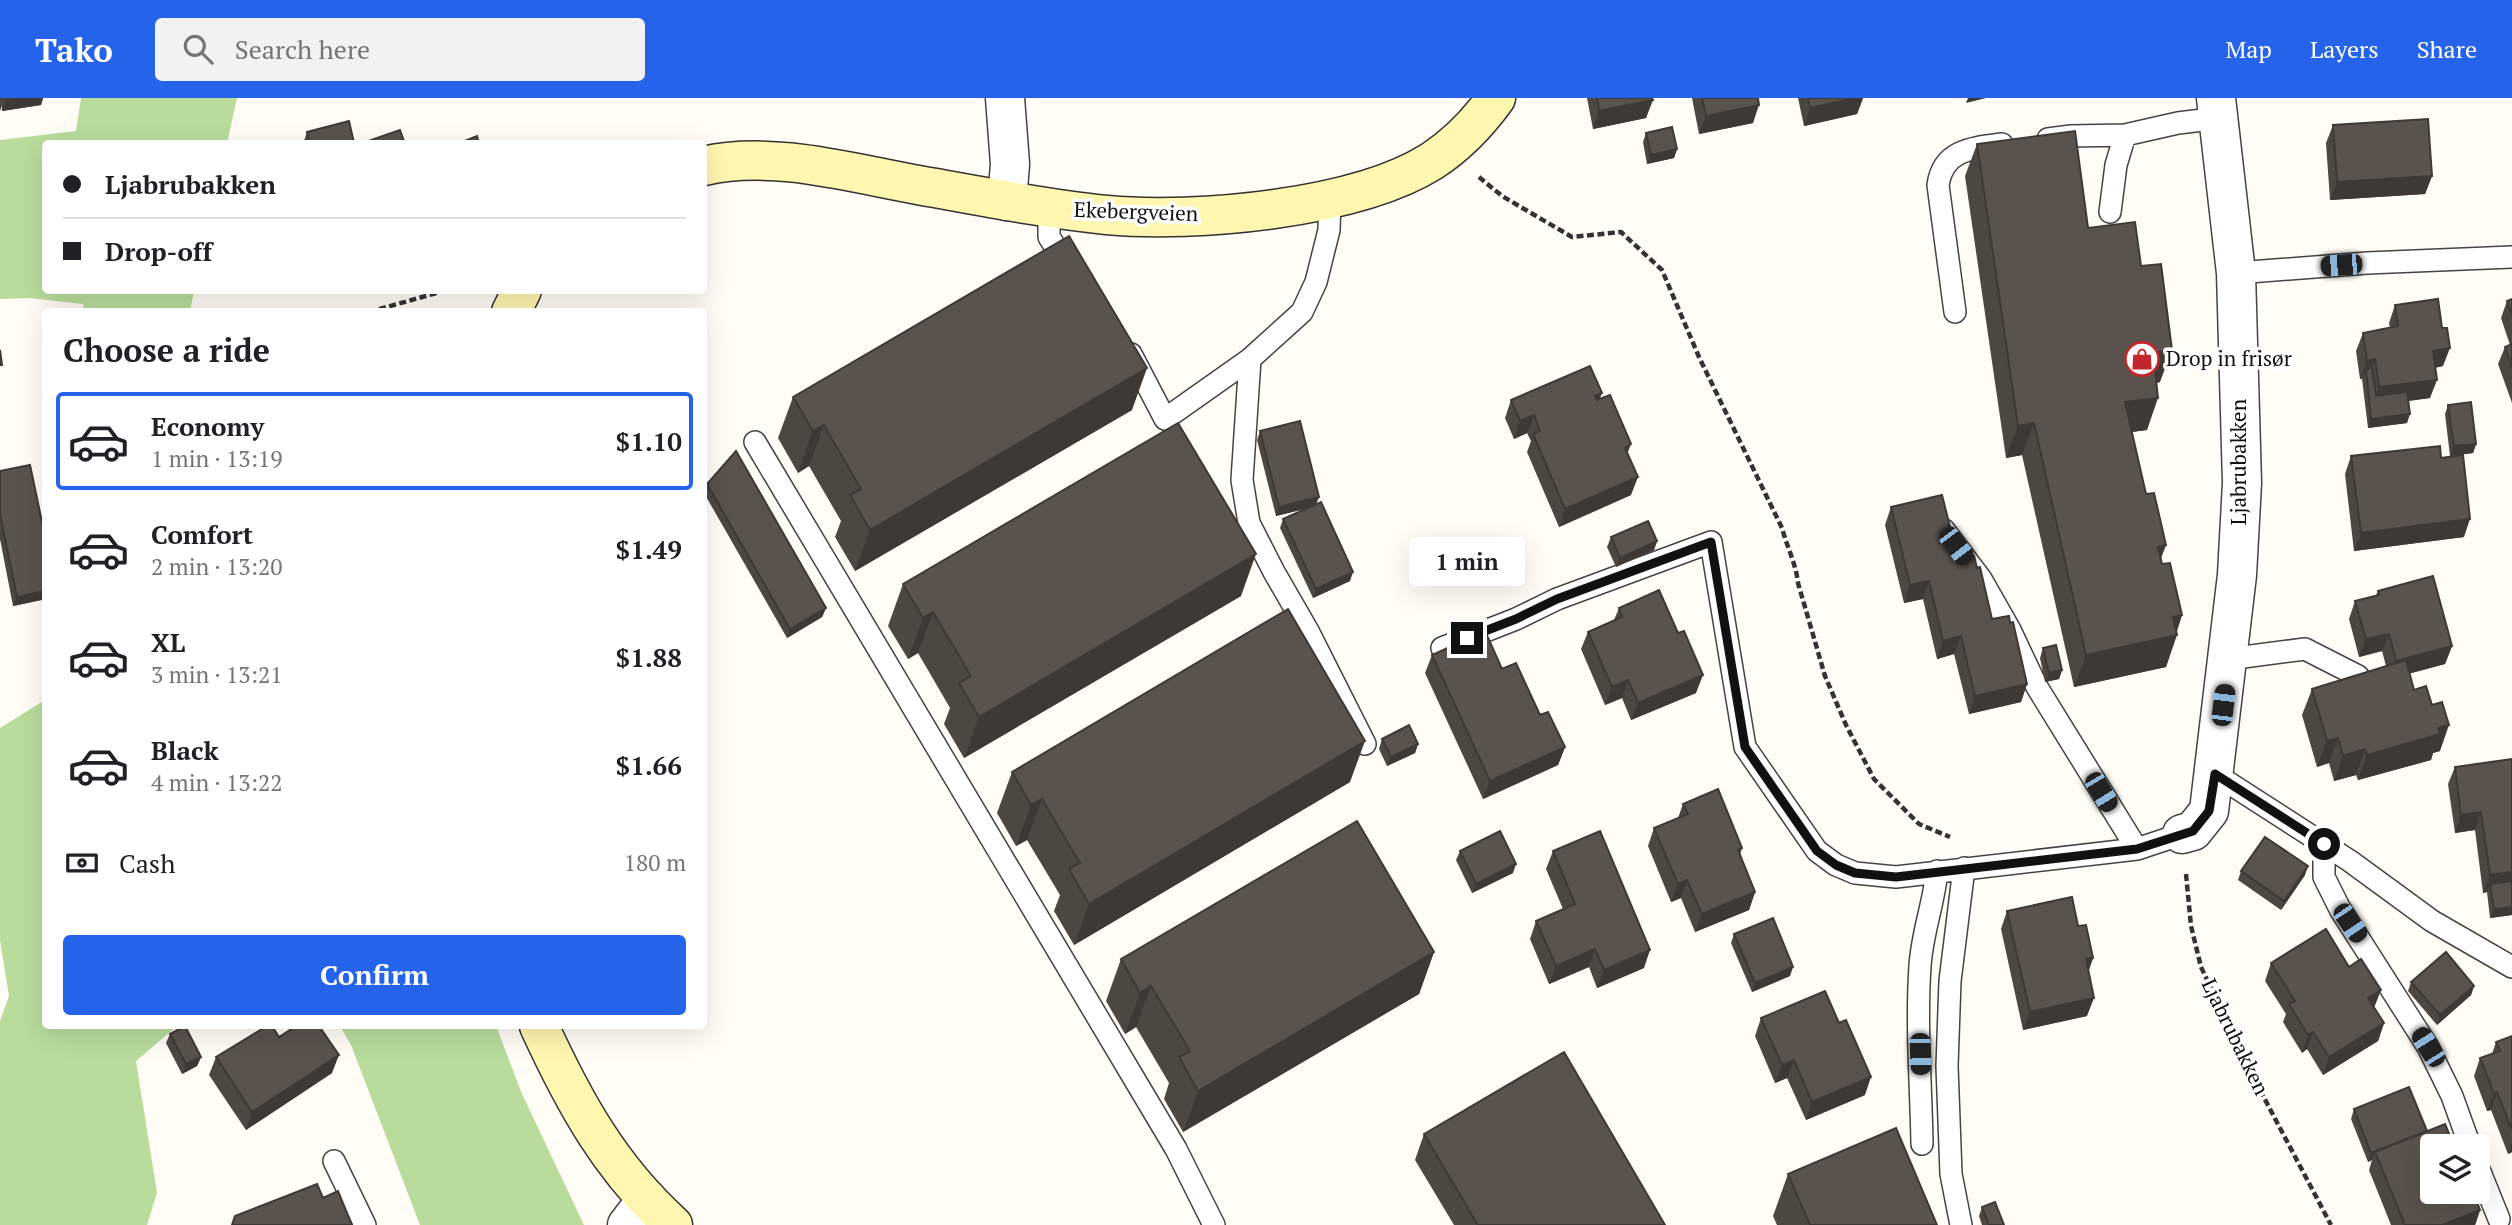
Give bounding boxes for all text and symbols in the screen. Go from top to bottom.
search box [155,18,645,81]
text: Tako [35,28,113,71]
icon: search [179,30,217,68]
text: Search here [235,32,370,66]
text: Map [2225,33,2272,65]
text: Layers [2310,33,2379,65]
text: Share [2417,33,2477,65]
text: Ljabrubakken [105,167,276,201]
street label: Ekebergveien [1073,195,1199,227]
text: Drop-off [105,234,212,268]
car [2320,253,2363,277]
text: Choose a ride [63,329,270,371]
shop icon: Drop in frisør [2123,340,2161,378]
place label: Drop in frisør [2166,344,2292,372]
street label: Ljabrubakken [2224,398,2252,525]
text: Economy [151,409,264,443]
icon: car [67,410,130,473]
text: $1.10 [616,424,682,458]
text: 1 min · 13:19 [151,443,283,474]
text: Comfort [151,517,253,551]
icon: car [67,518,130,581]
car [1935,523,1978,569]
text: $1.49 [616,532,682,566]
callout: 1 min [1409,536,1525,586]
text: 1 min [1436,546,1498,577]
text: 2 min · 13:20 [151,551,283,582]
route end [1451,622,1483,654]
text: XL [151,625,185,659]
icon: car [67,626,130,689]
text: $1.88 [616,640,682,674]
text: 3 min · 13:21 [151,659,283,690]
car [2211,683,2236,727]
text: Black [151,733,219,767]
icon: car [67,734,130,797]
text: $1.66 [616,748,682,782]
text: 4 min · 13:22 [151,767,283,798]
car [2082,769,2121,815]
route start [2308,828,2340,860]
icon: cash [63,844,101,882]
text: Cash [119,846,175,880]
text: 180 m [624,847,686,878]
car [2330,900,2371,946]
button: Confirm [63,935,686,1015]
street label: Ljabrubakken [2196,974,2276,1100]
car [2408,1024,2449,1070]
car [1909,1033,1932,1075]
map controls [2420,1134,2490,1204]
button: layers [2420,1134,2490,1204]

